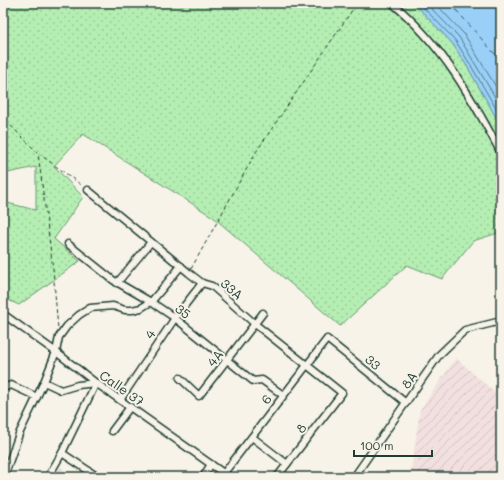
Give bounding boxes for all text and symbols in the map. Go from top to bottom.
street label: 33A [218,274,247,303]
street label: 35 [172,299,194,322]
street label: 4 [140,326,159,342]
street label: 4A [203,346,226,369]
street label: 33 [362,350,385,373]
street label: Calle 37 [97,366,148,409]
street label: 8A [397,368,420,392]
street label: 6 [256,390,275,407]
street label: 8 [291,419,310,436]
scale bar [354,432,432,458]
text: 100 m [360,437,394,453]

